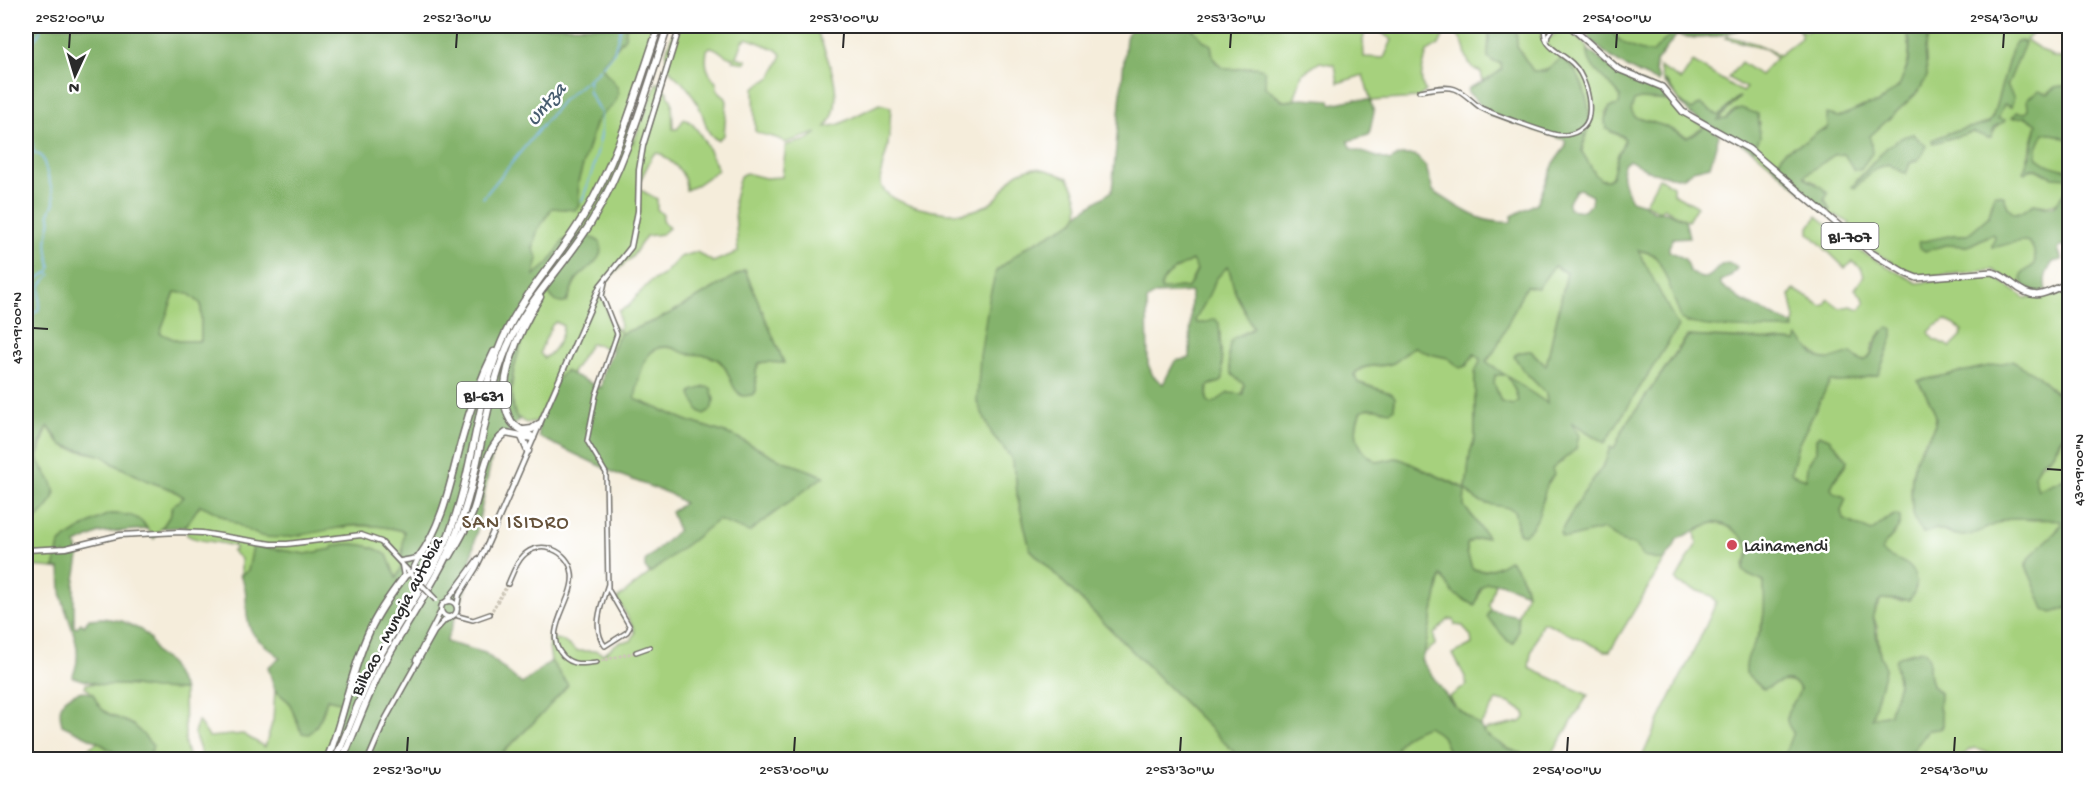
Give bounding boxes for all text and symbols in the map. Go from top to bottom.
text: 2°52'00"W [35,10,105,28]
text: 2°52'30"W [423,10,491,28]
text: 2°53'00"W [809,10,879,28]
text: 2°53'30"W [1197,10,1266,28]
text: 2°54'00"W [1583,10,1652,28]
text: 2°54'30"W [1970,10,2038,28]
north arrow [45,45,105,105]
text: N [68,77,80,96]
water label: Untza [523,78,574,131]
road number: BI-707 [1822,223,1878,249]
text: 43°19'00"N [9,292,27,364]
road number: BI-631 [457,382,511,408]
text: 43°19'00"N [2071,434,2089,506]
district label: SAN ISIDRO [462,513,570,536]
street label: Bilbao - Mungia autobia [347,533,449,701]
place label: Lainamendi [1744,537,1828,558]
marker: Lainamendi [1725,538,1739,552]
text: 2°52'30"W [373,762,441,780]
text: 2°53'00"W [759,762,829,780]
text: 2°53'30"W [1146,762,1215,780]
text: 2°54'00"W [1533,762,1602,780]
text: 2°54'30"W [1920,762,1988,780]

